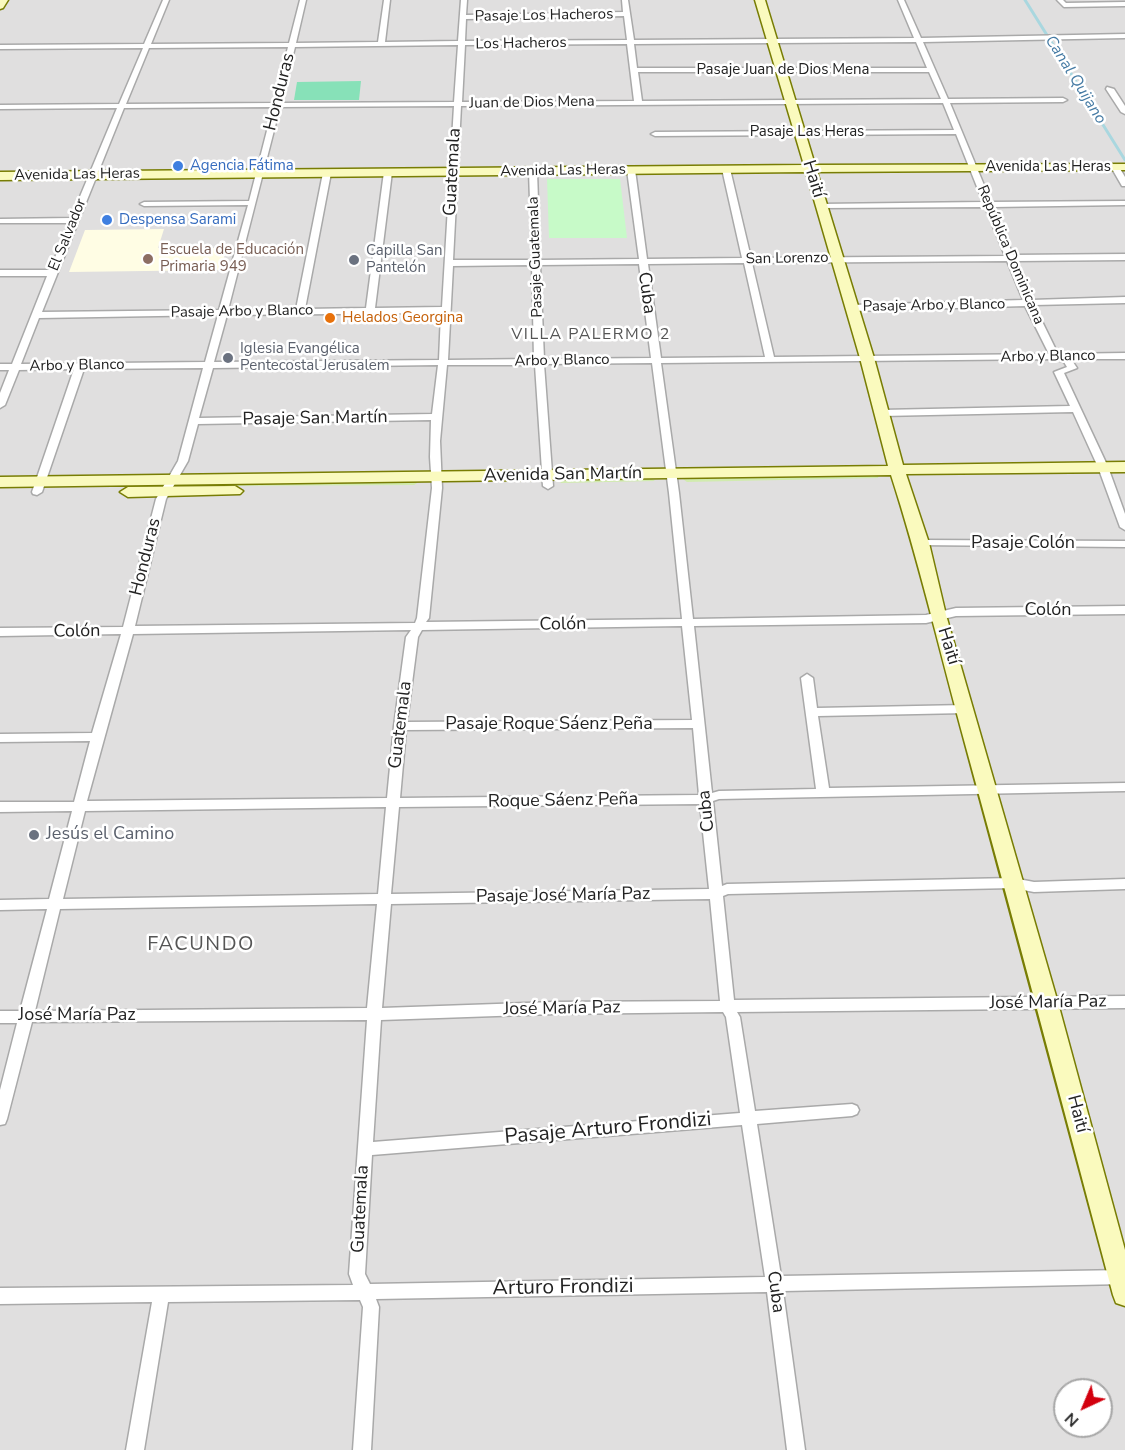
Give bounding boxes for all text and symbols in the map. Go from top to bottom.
street label: Pasaje Los Hacheros [474,6,614,26]
water label: Canal Quijano [1040,32,1110,128]
street label: Los Hacheros [475,34,567,54]
street label: Honduras [260,51,300,133]
street label: Pasaje Juan de Dios Mena [696,61,870,79]
street label: Juan de Dios Mena [469,93,595,113]
street label: Pasaje Las Heras [750,123,864,141]
street label: Guatemala [440,127,466,217]
place label: Agencia Fátima [190,157,294,175]
street label: Haití [797,158,829,200]
street label: Avenida Las Heras [985,158,1111,176]
marker: Agencia Fátima [171,159,185,173]
street label: Avenida Las Heras [500,161,626,181]
street label: Avenida Las Heras [14,165,140,185]
street label: República Dominicana [973,183,1047,327]
street label: El Salvador [45,196,91,274]
street label: Pasaje Guatemala [525,196,547,318]
place label: Despensa Sarami [119,211,236,229]
marker: Despensa Sarami [100,213,114,227]
place label: Escuela de Educación Primaria 949 [160,241,304,276]
place label: Capilla San Pantelón [366,242,442,277]
street label: San Lorenzo [745,249,829,269]
marker: Escuela de Educación Primaria 949 [141,252,155,266]
marker: Capilla San Pantelón [347,253,361,267]
street label: Cuba [632,271,660,315]
street label: Pasaje Arbo y Blanco [863,296,1005,316]
street label: Pasaje Arbo y Blanco [171,302,313,322]
place label: Helados Georgina [342,309,463,327]
marker: Helados Georgina [323,311,337,325]
district label: VILLA PALERMO 2 [511,325,671,345]
place label: Iglesia Evangélica Pentecostal Jerusalem [240,340,390,375]
street label: Arbo y Blanco [1000,347,1096,367]
marker: Iglesia Evangélica Pentecostal Jerusalem [221,351,235,365]
street label: Arbo y Blanco [514,351,610,371]
street label: Arbo y Blanco [29,356,125,376]
street label: Pasaje San Martín [242,407,388,431]
street label: Avenida San Martín [484,463,642,487]
street label: Honduras [126,516,166,598]
street label: Pasaje Colón [971,533,1075,555]
street label: Colón [1025,600,1071,622]
street label: Colón [539,614,587,636]
street label: Colón [53,621,101,643]
street label: Haití [932,625,964,667]
street label: Guatemala [385,680,417,770]
street label: Pasaje Roque Sáenz Peña [445,714,653,736]
street label: Roque Sáenz Peña [488,789,638,813]
street label: Cuba [694,789,720,833]
place label: Jesús el Camino [46,824,174,846]
marker: Jesús el Camino [27,828,41,842]
street label: Pasaje José María Paz [476,884,650,908]
district label: FACUNDO [147,933,255,957]
street label: José María Paz [989,991,1107,1015]
street label: José María Paz [503,997,621,1021]
street label: José María Paz [18,1005,136,1027]
street label: Haití [1062,1093,1092,1135]
street label: Pasaje Arturo Frondizi [503,1107,713,1151]
street label: Guatemala [348,1164,374,1254]
street label: Cuba [761,1270,789,1314]
street label: Arturo Frondizi [492,1274,634,1302]
north arrow [1053,1378,1113,1438]
text: N [1060,1407,1084,1432]

